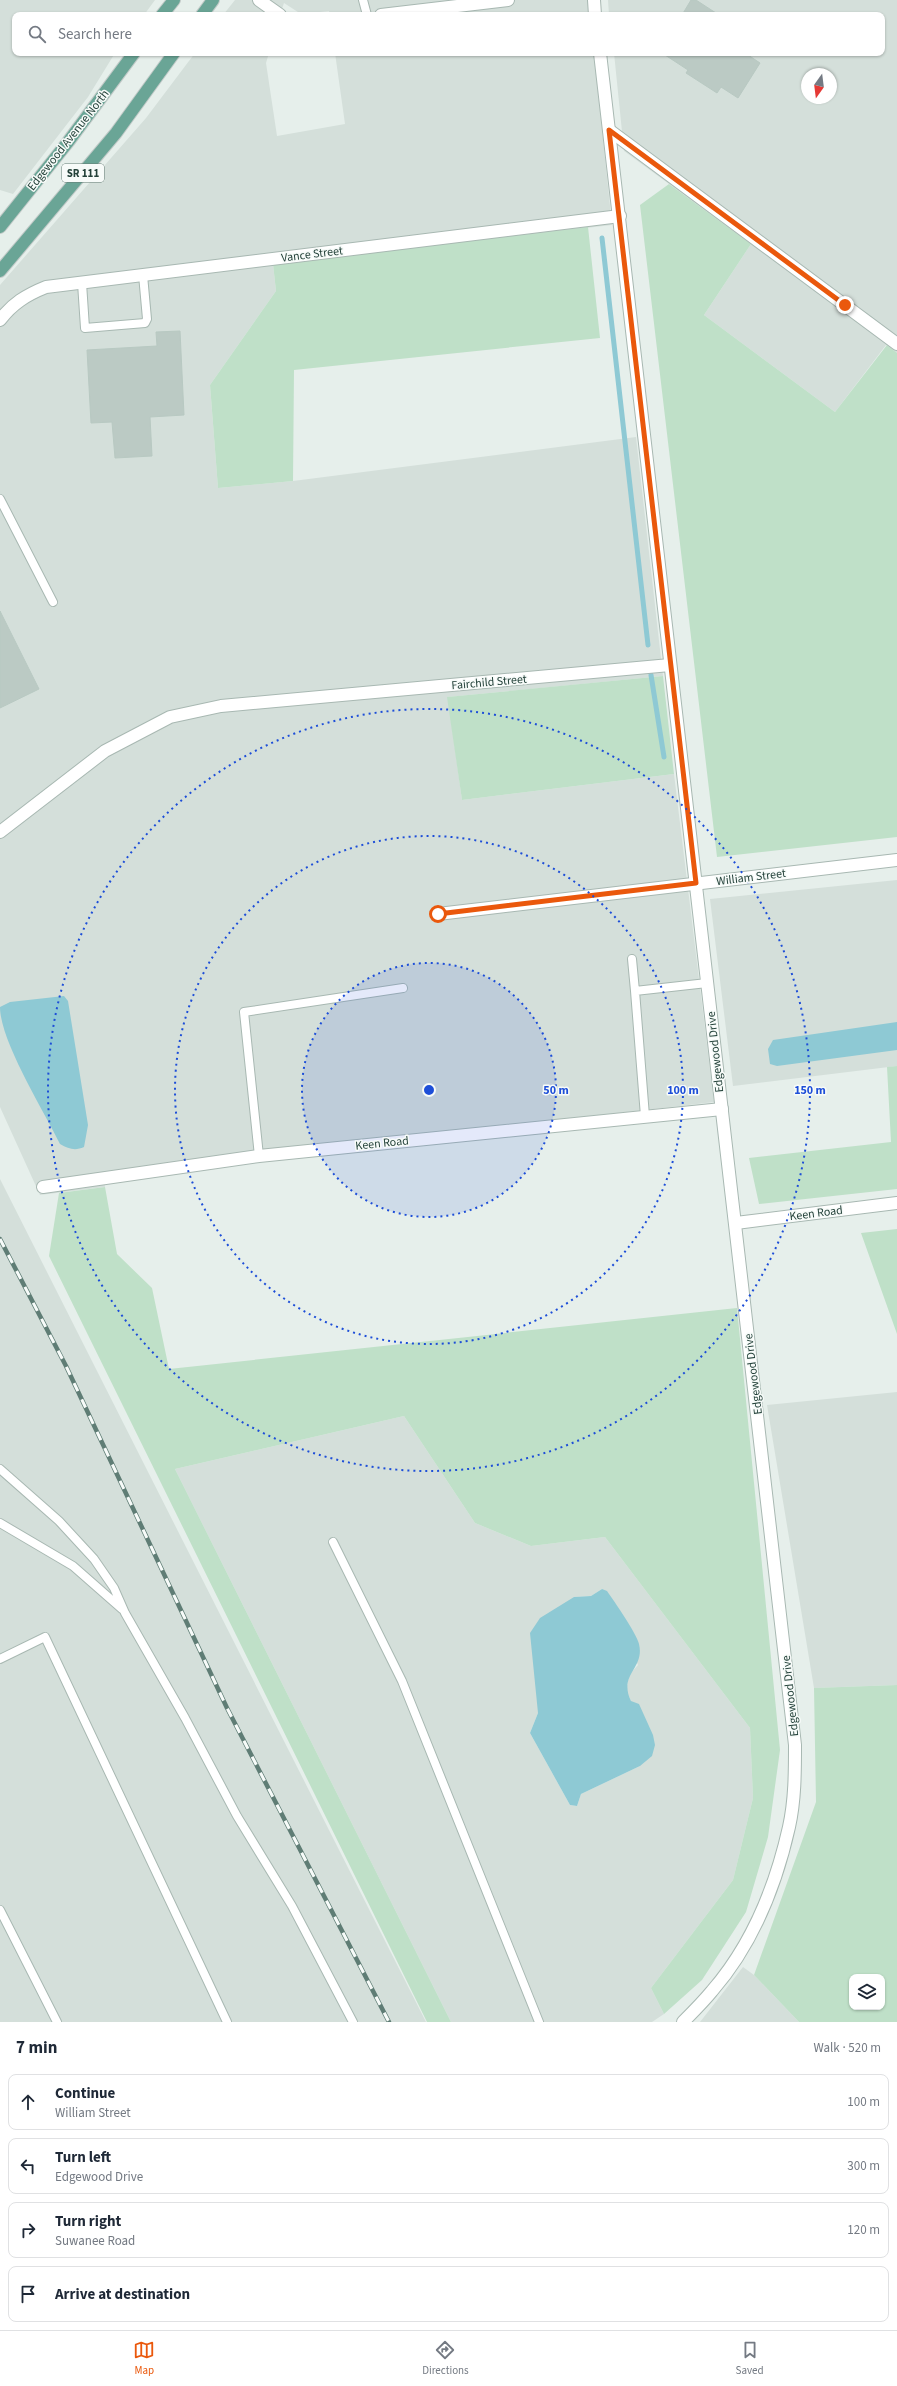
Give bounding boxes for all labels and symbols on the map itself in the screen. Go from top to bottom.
north arrow [801,68,837,104]
street label: Edgewood Avenue North [24,86,113,194]
road number: SR 111 [62,164,104,182]
street label: Vance Street [280,242,344,267]
route end [836,296,854,314]
street label: Fairchild Street [451,671,527,694]
street label: William Street [715,865,787,890]
route start [429,905,447,923]
street label: Edgewood Drive [703,1011,728,1093]
text: 50 m [543,1082,569,1099]
text: 100 m [667,1082,699,1099]
text: 150 m [794,1082,826,1099]
centre of rings [422,1083,436,1097]
street label: Keen Road [355,1132,410,1155]
street label: Keen Road [788,1202,844,1225]
street label: Edgewood Drive [740,1332,767,1415]
street label: Edgewood Drive [778,1655,803,1737]

